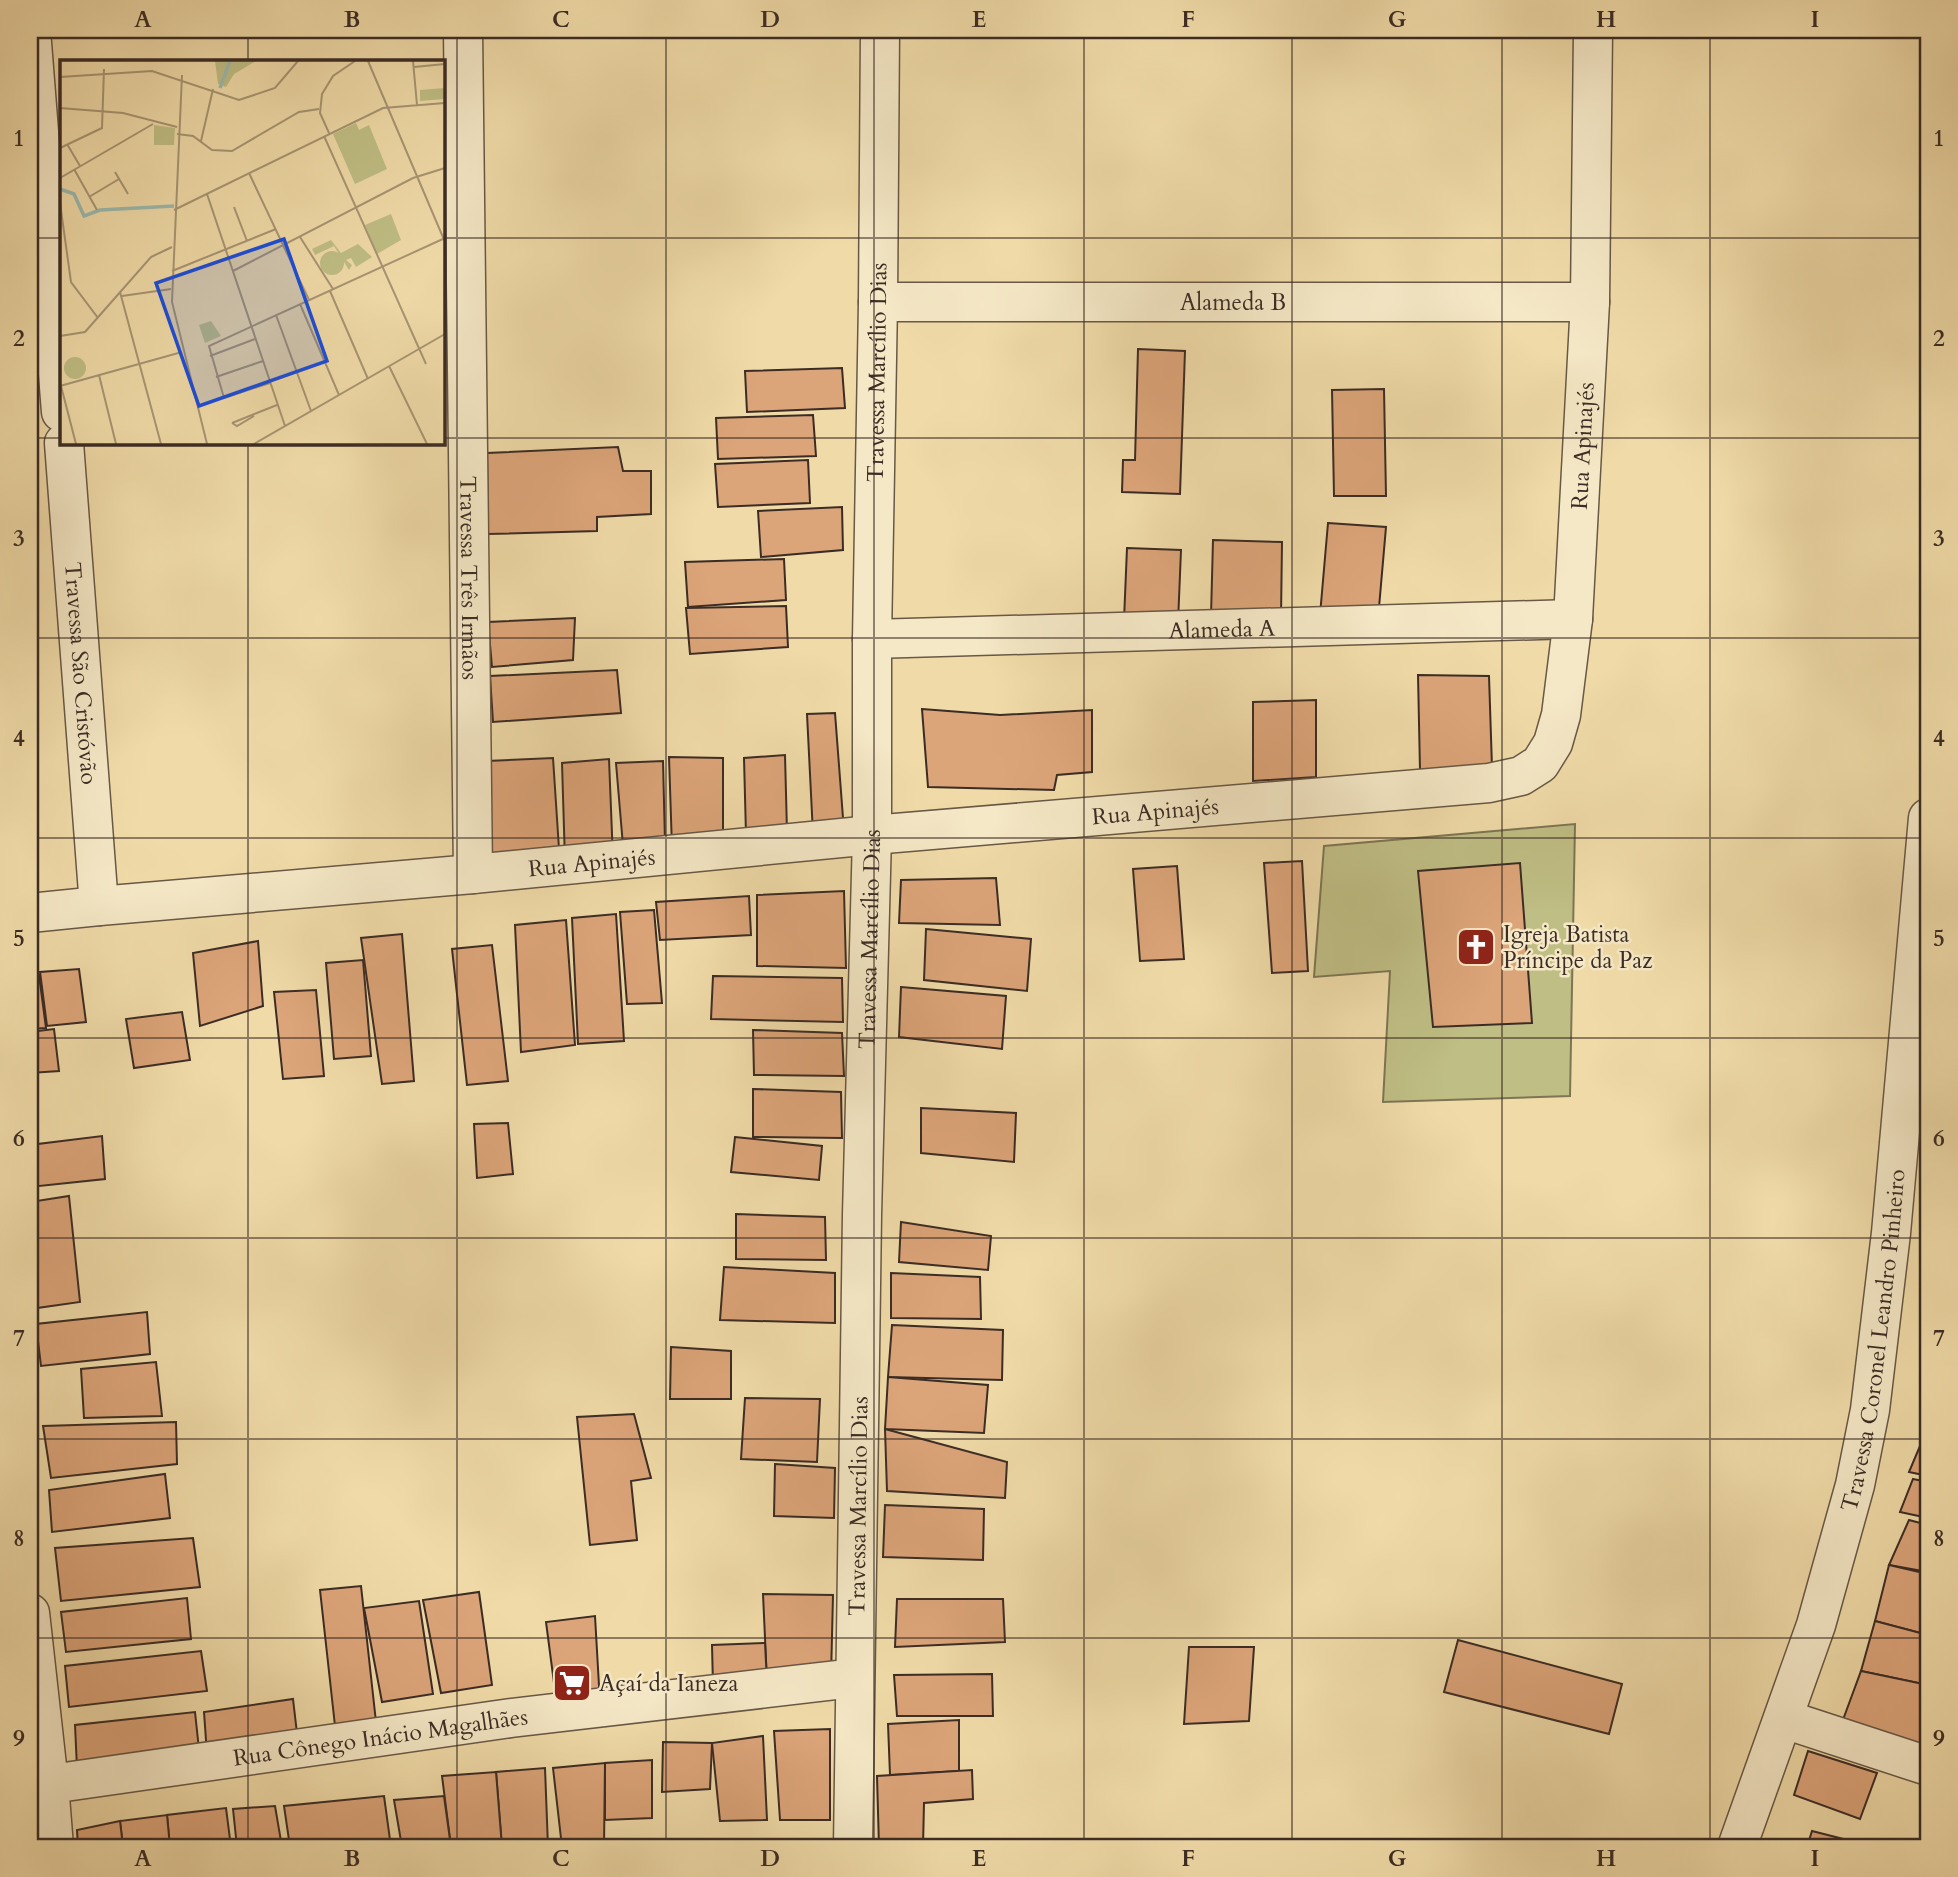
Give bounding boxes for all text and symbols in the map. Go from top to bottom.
text: A [134,4,152,35]
text: B [344,4,360,35]
text: C [552,4,570,35]
text: D [760,4,780,35]
text: E [972,4,986,35]
text: F [1181,4,1195,35]
text: G [1388,4,1407,35]
text: H [1596,4,1616,35]
text: I [1811,4,1819,35]
inset map [60,60,444,444]
text: 1 [13,123,25,154]
text: 1 [1933,123,1945,154]
street label: Travessa Marcílio Dias [859,262,894,482]
street label: Alameda B [1180,287,1286,318]
text: 2 [13,323,25,354]
text: 2 [1933,323,1945,354]
street label: Rua Apinajés [1563,381,1601,510]
street label: Travessa Três Irmãos [453,476,486,680]
text: 3 [13,523,25,554]
text: 3 [1933,523,1945,554]
street label: Travessa São Cristóvão [58,561,105,786]
street label: Alameda A [1168,612,1276,646]
text: 4 [13,723,25,754]
text: 4 [1933,723,1945,754]
street label: Rua Apinajés [1091,790,1220,832]
street label: Travessa Marcílio Dias [851,829,888,1049]
street label: Rua Apinajés [527,841,657,884]
place label: Igreja Batista Príncipe da Paz [1503,919,1653,976]
text: 5 [13,923,25,954]
text: 5 [1933,923,1945,954]
church icon: Igreja Batista Príncipe da Paz [1455,926,1497,968]
text: 6 [13,1123,25,1154]
text: 6 [1933,1123,1945,1154]
street label: Travessa Coronel Leandro Pinheiro [1833,1168,1912,1515]
text: 7 [13,1323,25,1354]
text: 7 [1933,1323,1945,1354]
street label: Travessa Marcílio Dias [841,1396,875,1616]
text: 8 [13,1523,25,1554]
text: 8 [1933,1523,1945,1554]
supermarket icon: Açaí da Ianeza [551,1662,593,1704]
place label: Açaí da Ianeza [599,1668,738,1699]
street label: Rua Cônego Inácio Magalhães [231,1701,529,1773]
text: 9 [13,1723,25,1754]
text: 9 [1933,1723,1945,1754]
text: A [134,1843,152,1874]
text: B [344,1843,360,1874]
text: C [552,1843,570,1874]
text: D [760,1843,780,1874]
text: E [972,1843,986,1874]
text: F [1181,1843,1195,1874]
text: G [1388,1843,1407,1874]
text: H [1596,1843,1616,1874]
text: I [1811,1843,1819,1874]

